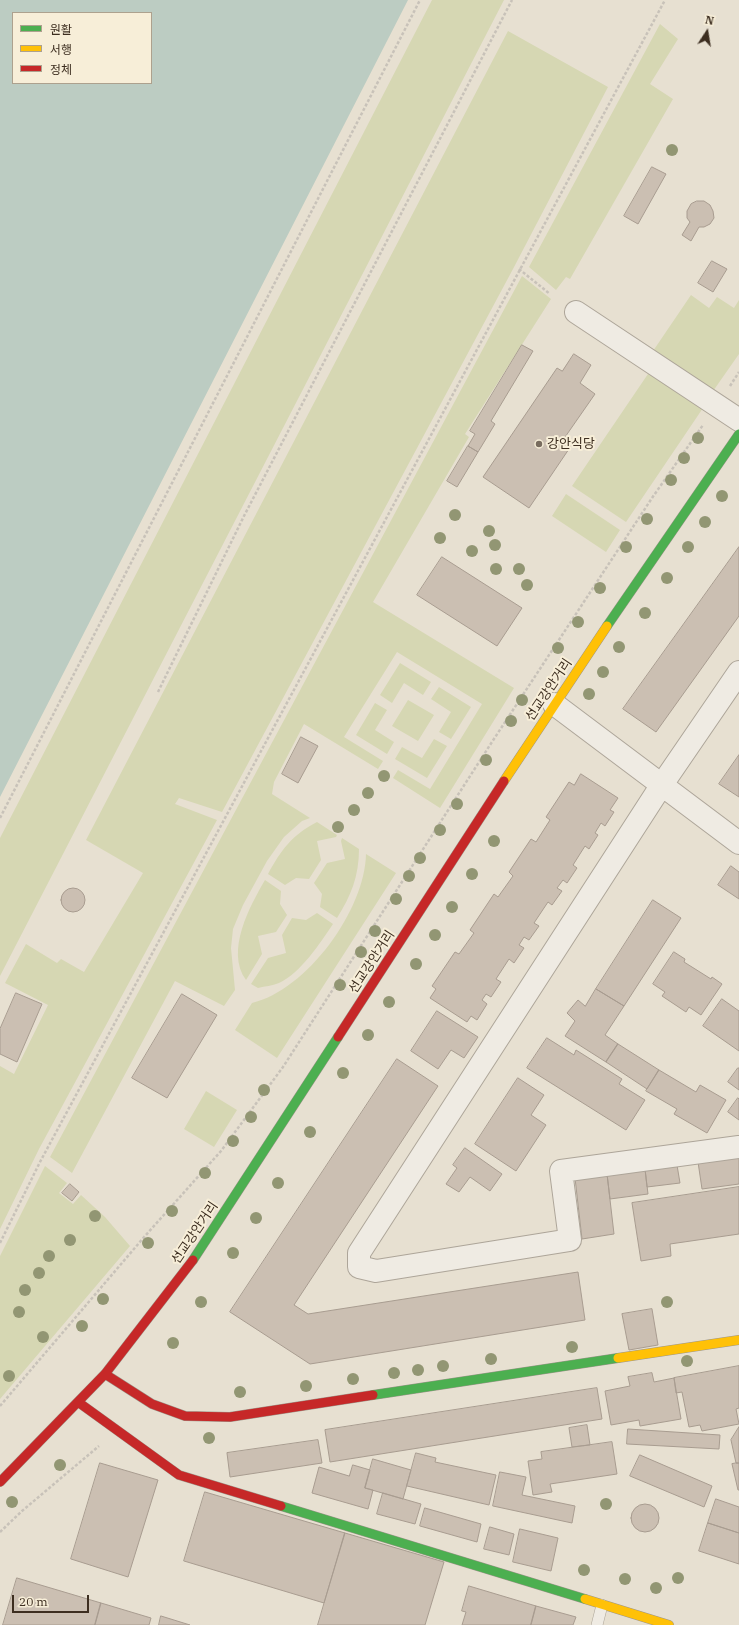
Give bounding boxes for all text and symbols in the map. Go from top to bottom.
legend [12,12,152,84]
north arrow [687,12,727,52]
text: N [704,13,715,28]
text: 원활 [50,22,72,37]
text: 서행 [50,42,72,57]
text: 정체 [50,62,72,77]
place label: 강안식당 [547,436,595,452]
marker: 강안식당 [534,439,544,449]
street label: 선교강안거리 [522,656,576,724]
street label: 선교강안거리 [346,928,398,996]
street label: 선교강안거리 [168,1199,222,1267]
scale bar [14,1587,91,1613]
text: 20 m [19,1594,48,1609]

